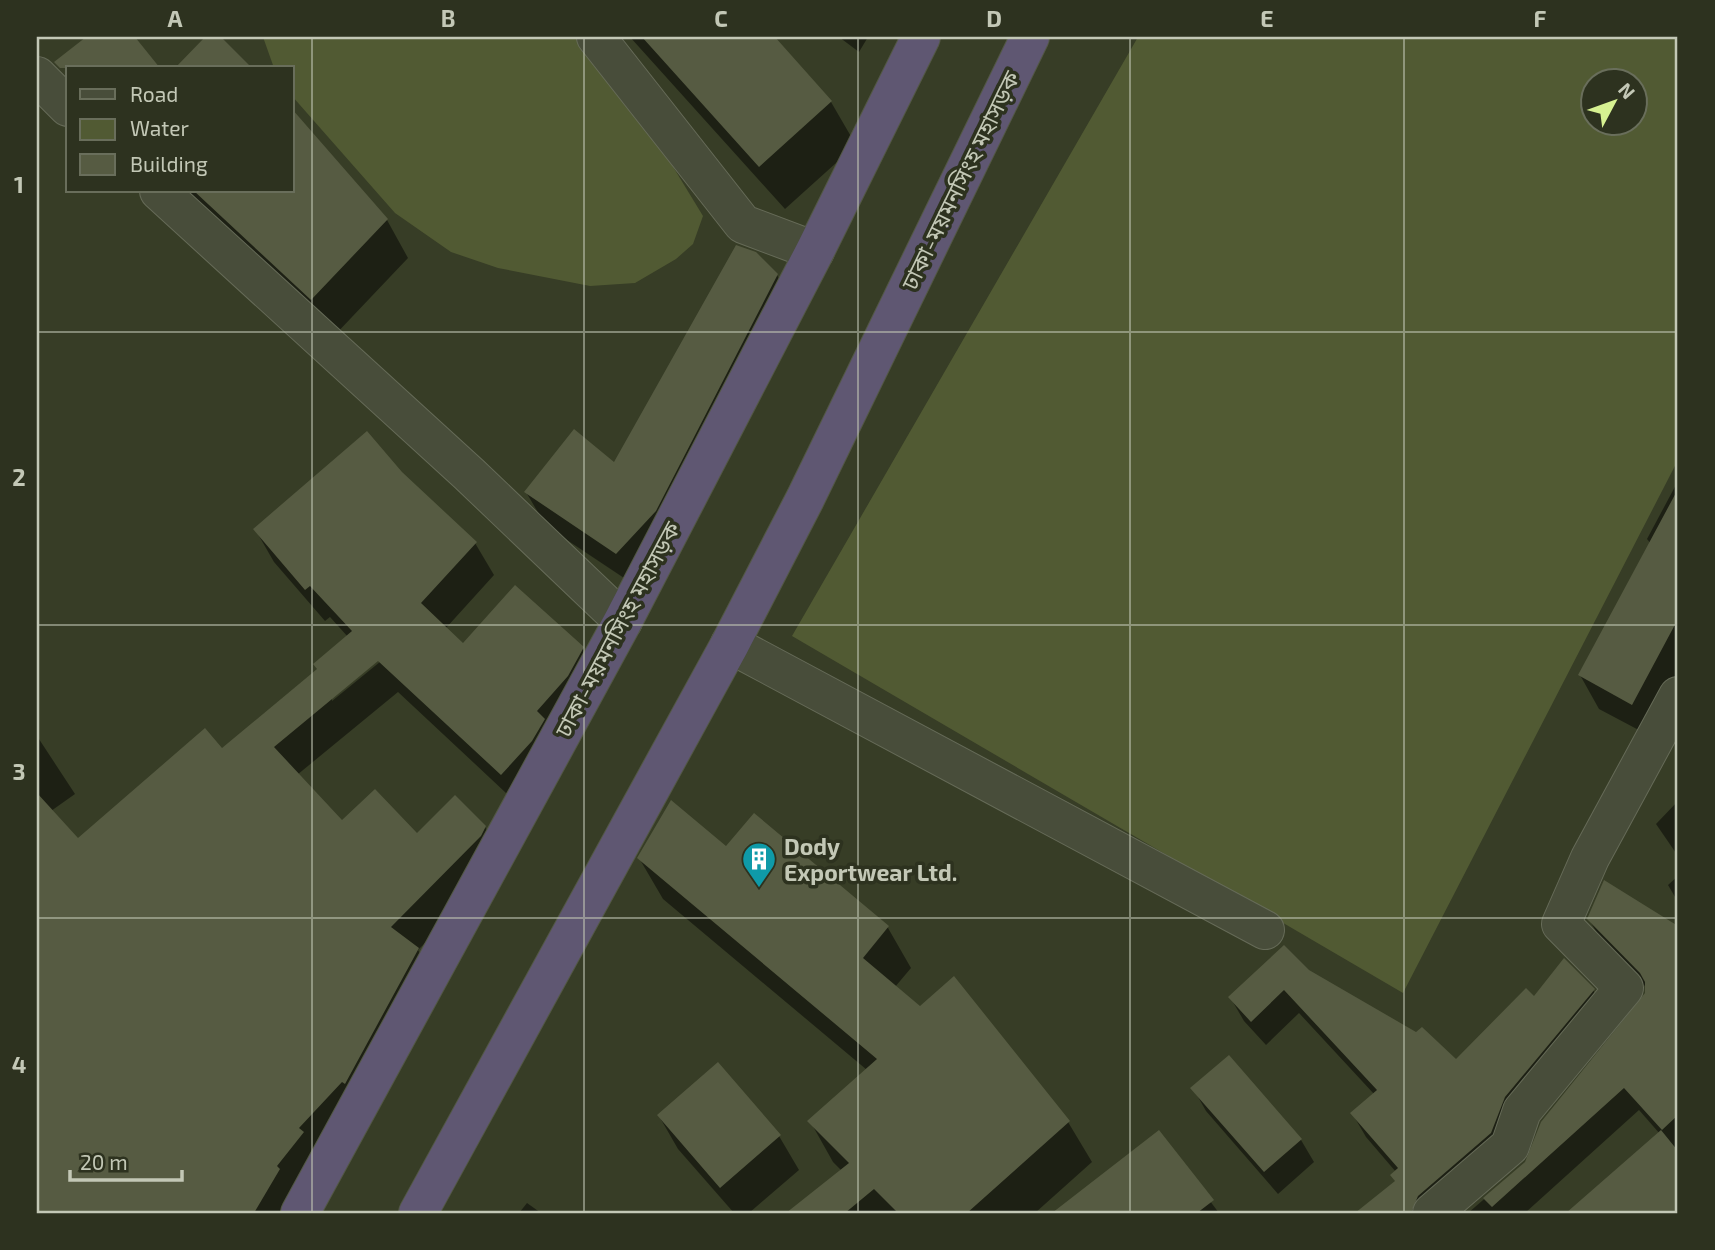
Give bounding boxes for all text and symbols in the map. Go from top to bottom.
text: A [167,4,183,32]
text: B [441,4,455,32]
text: C [714,4,728,32]
text: D [986,4,1002,32]
text: E [1260,4,1274,32]
text: F [1534,4,1547,32]
legend [66,66,294,192]
street label: ঢাকা-ময়মনসিংহ মহাসড়ক [894,66,1025,295]
north arrow [1578,66,1648,136]
text: N [1614,78,1640,103]
text: Road [130,81,178,106]
text: Water [130,115,189,140]
text: Building [130,151,208,176]
text: 1 [14,170,24,198]
text: 2 [12,463,26,491]
street label: ঢাকা-ময়মনসিংহ মহাসড়ক [548,516,686,742]
text: 3 [12,757,26,785]
place label: Dody Exportwear Ltd. [784,832,957,886]
building icon: Dody Exportwear Ltd. [740,840,778,889]
text: 4 [12,1050,26,1078]
scale bar [70,1138,182,1182]
text: 20 m [80,1149,128,1174]

